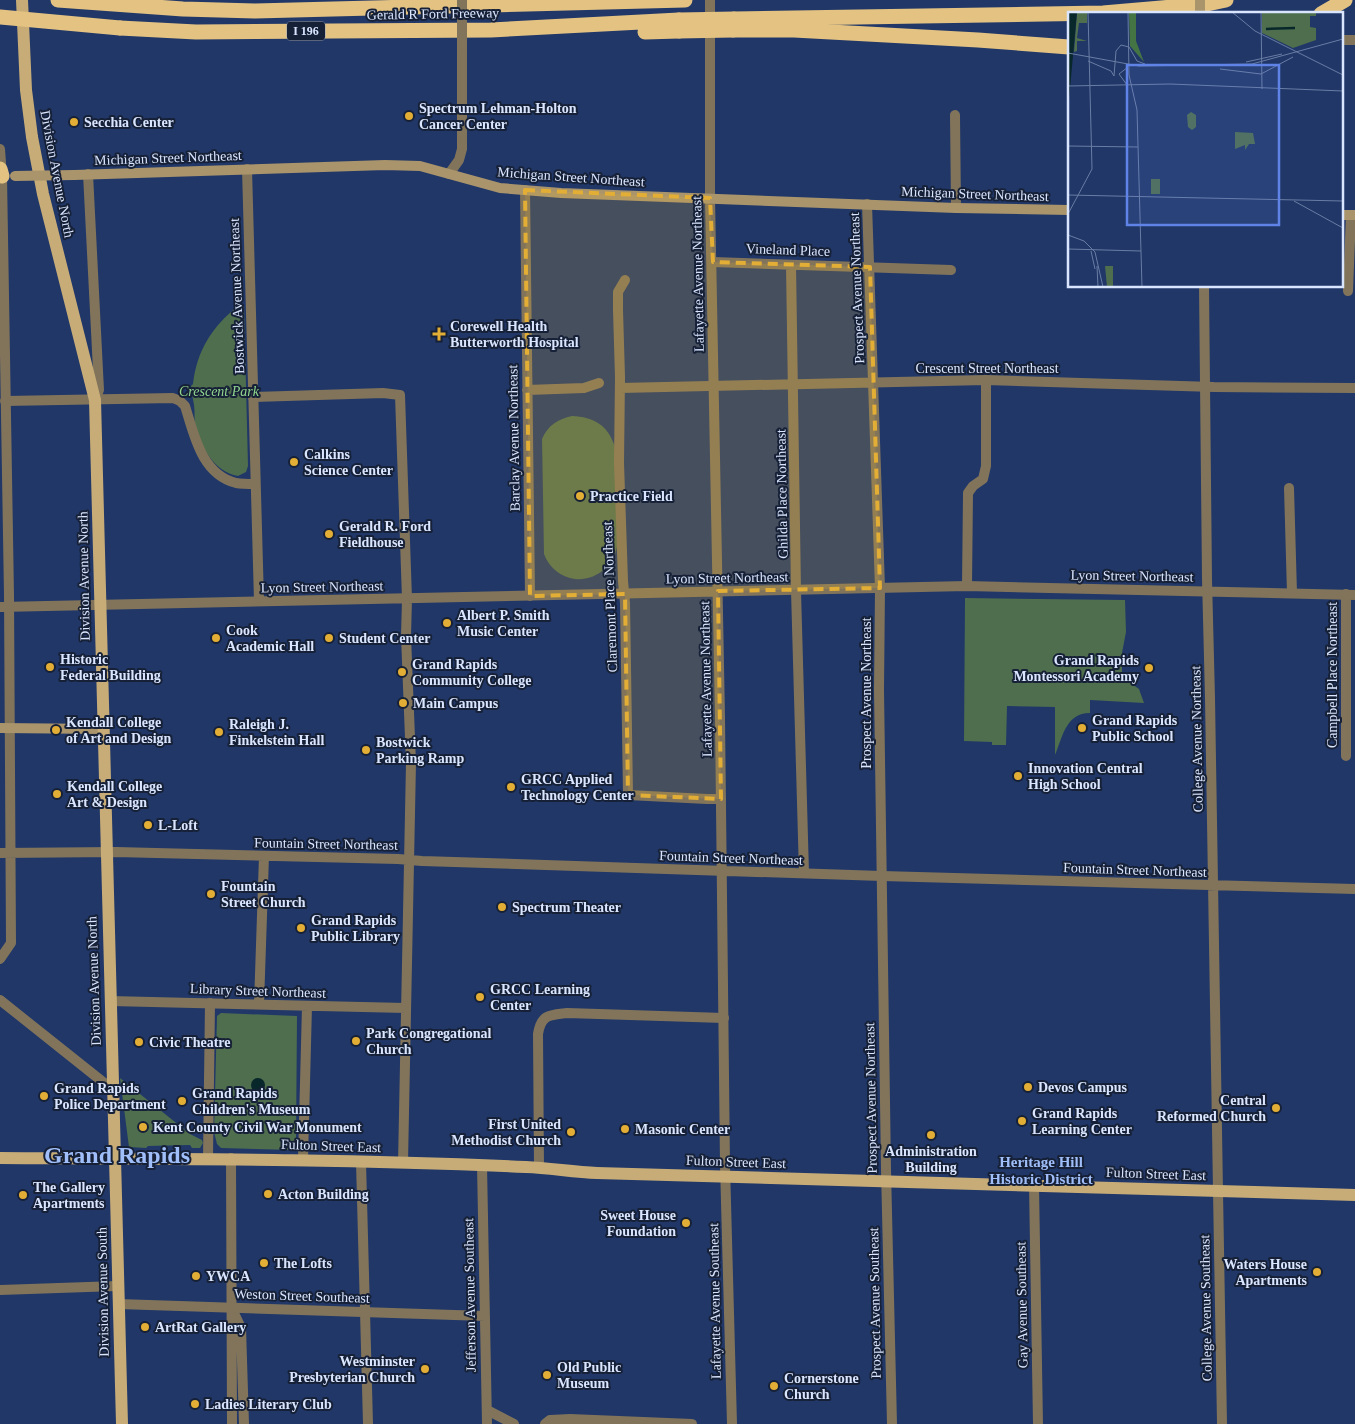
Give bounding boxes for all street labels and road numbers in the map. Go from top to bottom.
street label: Gerald R Ford Freeway [367,5,499,23]
road number: I 196 [287,22,325,40]
street label: Division Avenue North [37,109,77,239]
street label: Michigan Street Northeast [94,148,242,168]
street label: Michigan Street Northeast [497,164,645,190]
street label: Michigan Street Northeast [901,184,1049,204]
street label: Lafayette Avenue Northeast [689,196,707,352]
street label: Prospect Avenue Northeast [847,212,867,364]
street label: Bostwick Avenue Northeast [227,218,247,374]
street label: Vineland Place [746,241,830,259]
street label: Crescent Street Northeast [915,361,1059,376]
street label: Barclay Avenue Northeast [505,364,523,511]
street label: Ghilda Place Northeast [773,429,791,559]
street label: Division Avenue North [75,511,93,641]
street label: Claremont Place Northeast [600,521,620,673]
street label: Lyon Street Northeast [1070,567,1194,585]
street label: Lyon Street Northeast [665,569,789,587]
street label: Lyon Street Northeast [260,578,384,596]
street label: Lafayette Avenue Northeast [697,601,715,757]
street label: Campbell Place Northeast [1325,602,1340,748]
street label: Prospect Avenue Northeast [859,617,874,769]
street label: College Avenue Northeast [1188,665,1206,812]
street label: Fountain Street Northeast [254,835,398,853]
street label: Fountain Street Northeast [659,848,803,868]
street label: Fountain Street Northeast [1063,860,1207,880]
street label: Division Avenue North [84,916,104,1046]
street label: Library Street Northeast [190,981,326,1001]
street label: Prospect Avenue Northeast [862,1022,880,1174]
street label: Fulton Street East [281,1137,382,1155]
street label: Fulton Street East [686,1153,787,1171]
street label: Fulton Street East [1106,1165,1207,1183]
street label: Jefferson Avenue Southeast [461,1218,479,1372]
street label: Lafayette Avenue Southeast [706,1223,724,1379]
street label: Division Avenue South [94,1227,112,1357]
street label: Prospect Avenue Southeast [866,1227,884,1379]
street label: College Avenue Southeast [1197,1234,1215,1381]
street label: Gay Avenue Southeast [1013,1242,1031,1368]
street label: Weston Street Southeast [234,1286,370,1306]

